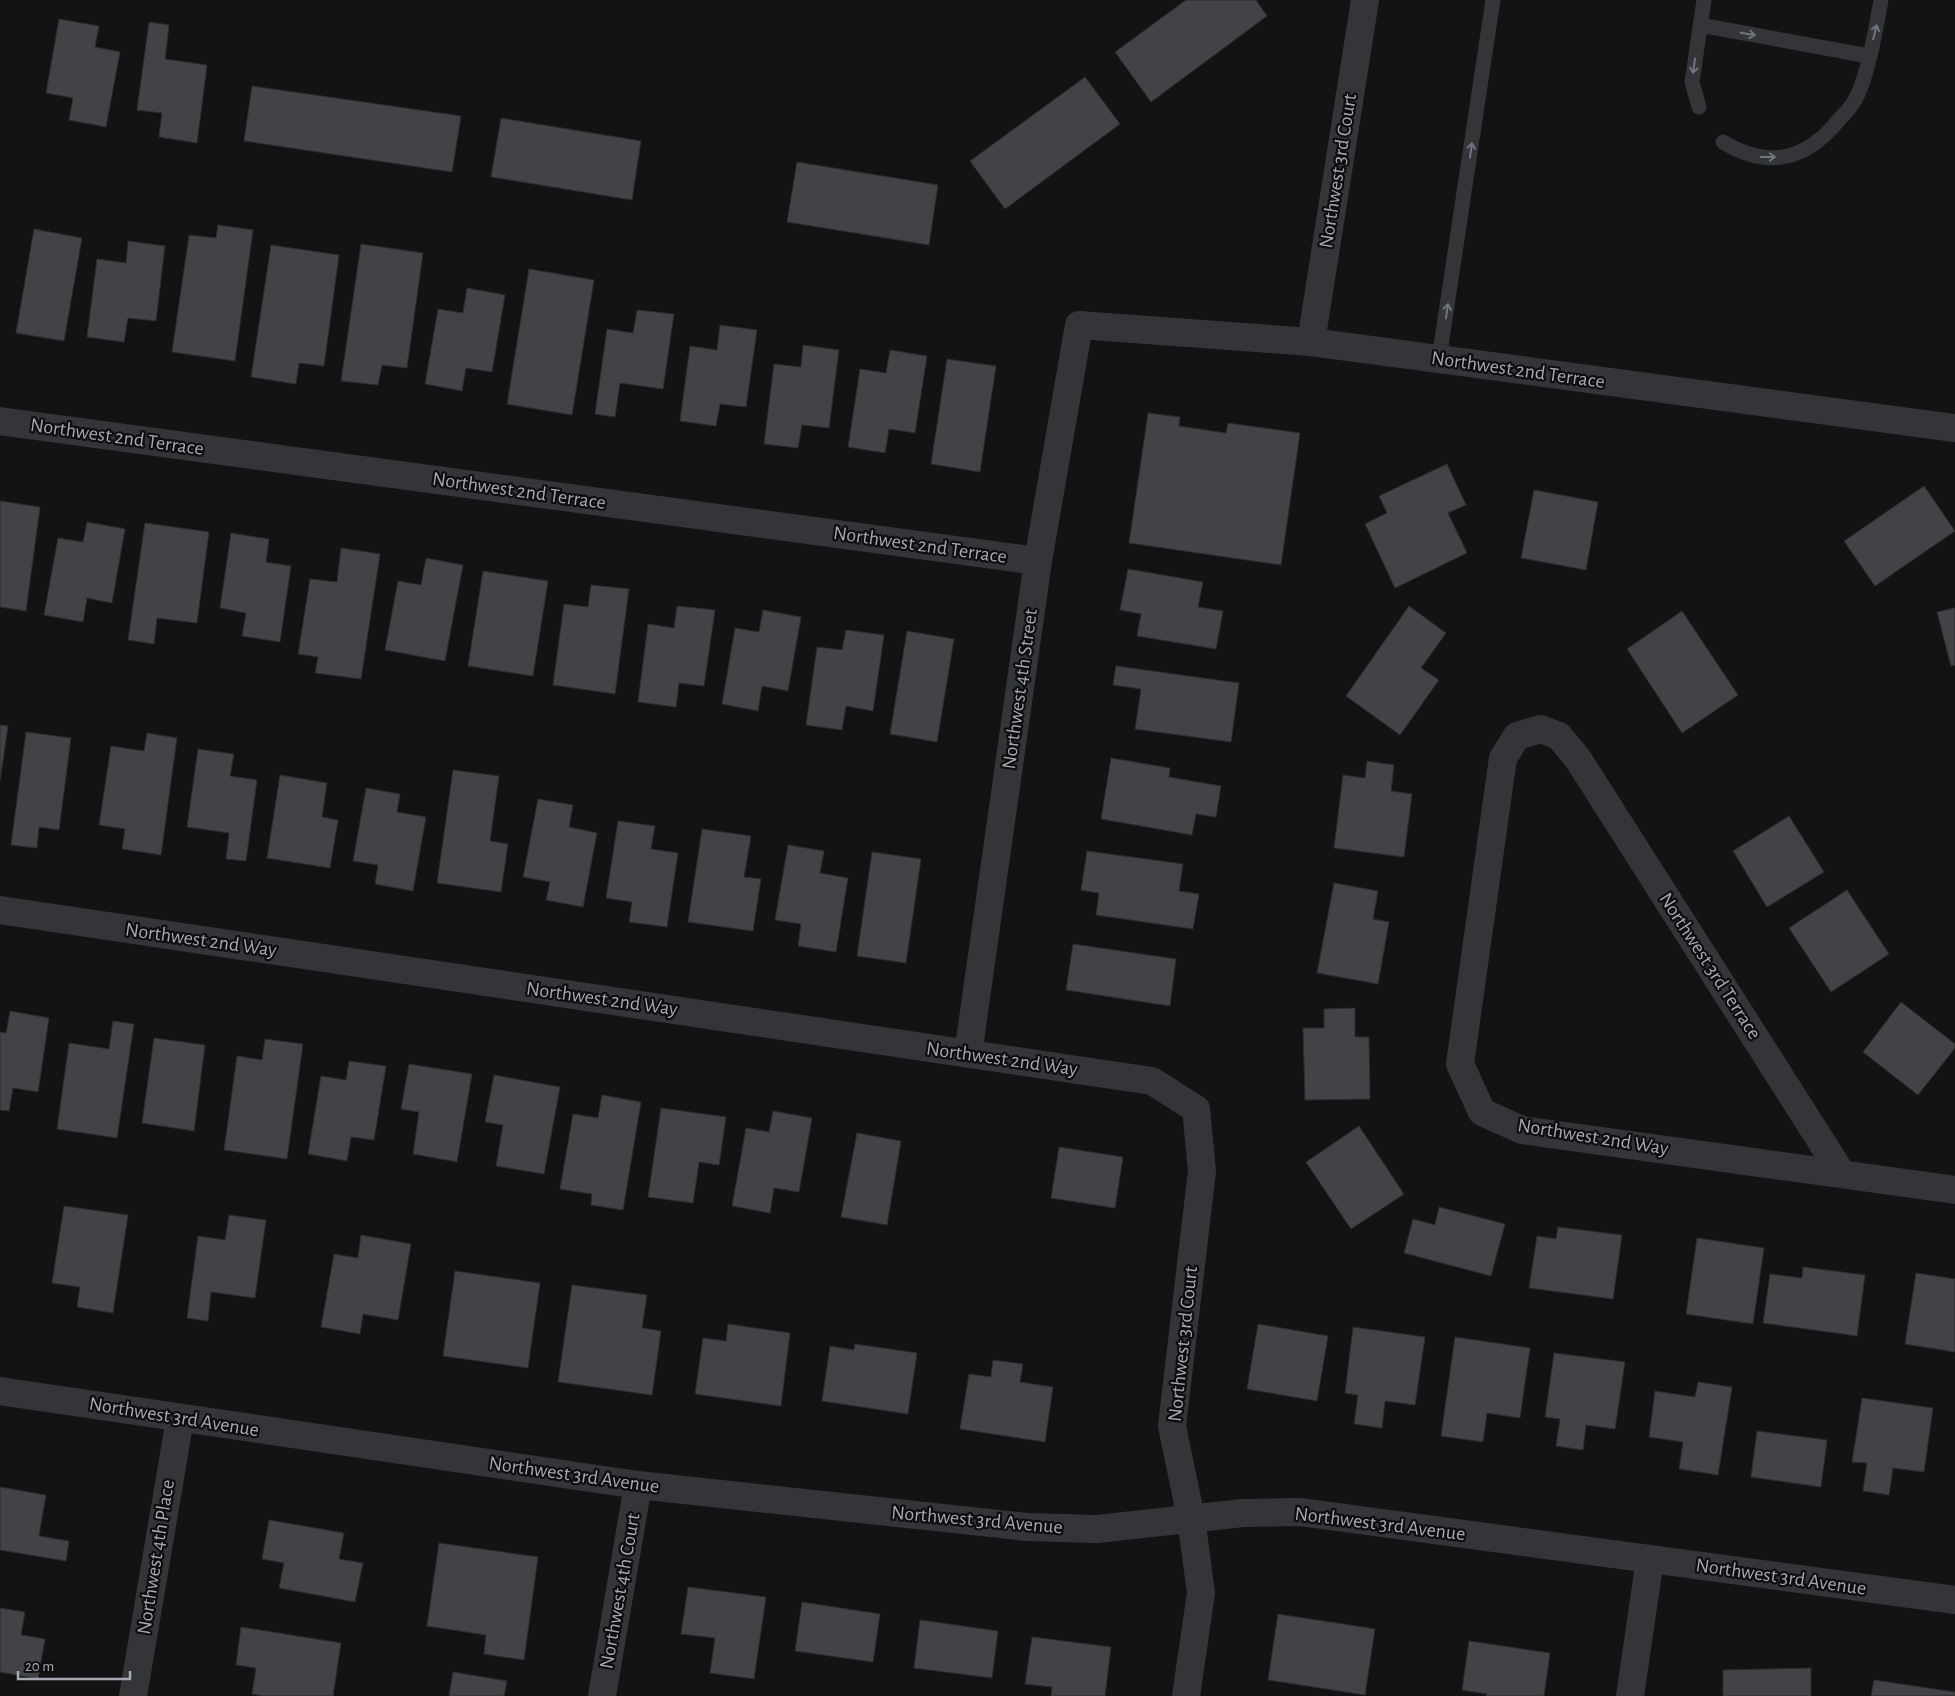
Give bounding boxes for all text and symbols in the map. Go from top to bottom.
one-way arrow [1871,25,1880,41]
one-way arrow [1740,29,1756,39]
one-way arrow [1689,57,1699,73]
street label: Northwest 3rd Court [1316,92,1360,250]
one-way arrow [1466,143,1476,159]
one-way arrow [1760,152,1776,162]
one-way arrow [1442,303,1452,319]
street label: Northwest 2nd Terrace [1430,348,1606,392]
street label: Northwest 2nd Terrace [29,415,205,459]
street label: Northwest 2nd Terrace [431,469,607,513]
street label: Northwest 2nd Terrace [832,523,1008,567]
street label: Northwest 4th Street [999,607,1041,771]
street label: Northwest 3rd Terrace [1655,889,1765,1043]
street label: Northwest 2nd Way [124,919,278,961]
street label: Northwest 2nd Way [525,978,679,1020]
street label: Northwest 2nd Way [925,1038,1079,1080]
street label: Northwest 2nd Way [1516,1115,1670,1159]
street label: Northwest 3rd Court [1165,1265,1201,1423]
street label: Northwest 3rd Avenue [88,1394,260,1440]
street label: Northwest 3rd Avenue [487,1453,661,1497]
street label: Northwest 4th Place [134,1478,178,1636]
street label: Northwest 3rd Avenue [891,1503,1063,1537]
street label: Northwest 3rd Avenue [1293,1504,1467,1544]
street label: Northwest 4th Court [596,1511,644,1670]
street label: Northwest 3rd Avenue [1694,1555,1868,1599]
scale bar [18,1648,130,1680]
text: 20 m [25,1659,54,1674]

